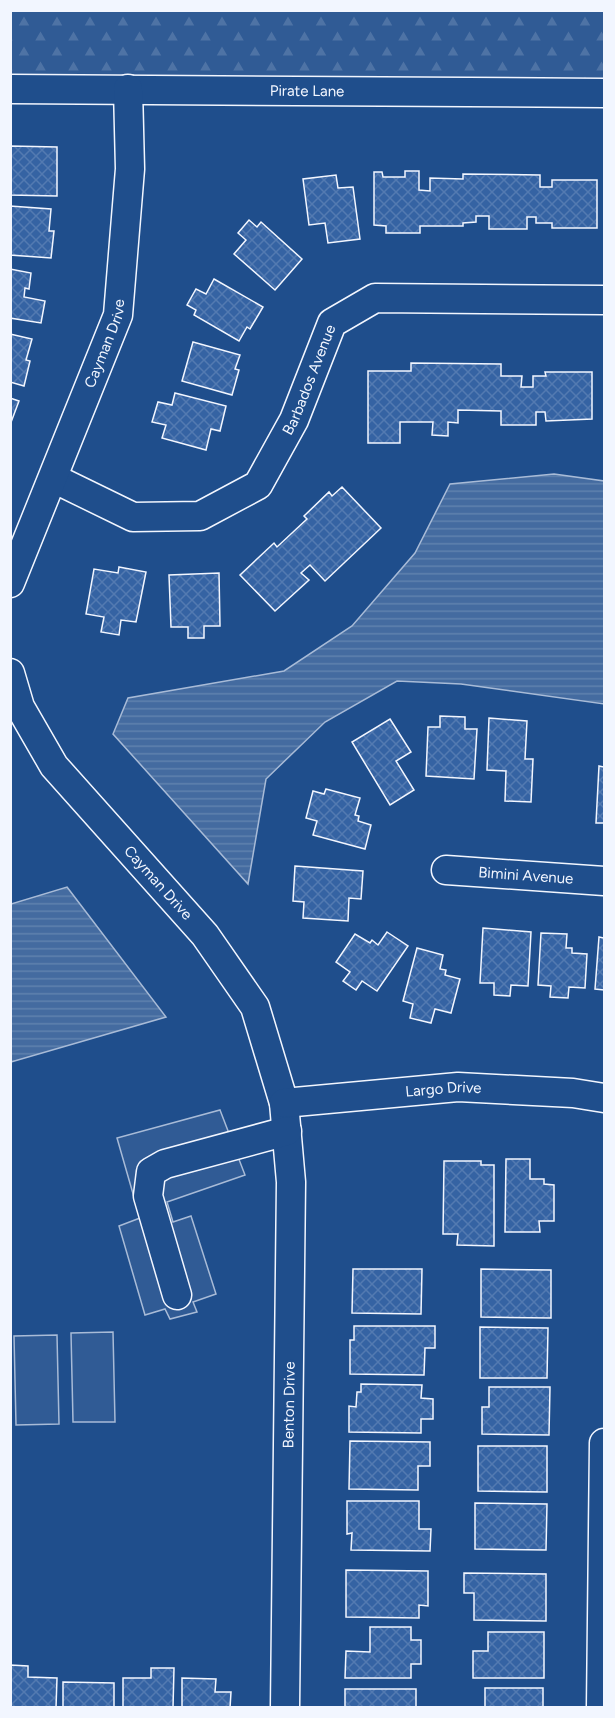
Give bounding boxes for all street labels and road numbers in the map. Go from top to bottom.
street label: Pirate Lane [270,82,344,100]
street label: Cayman Drive [81,299,128,390]
street label: Barbados Avenue [278,322,339,438]
street label: Cayman Drive [120,842,196,924]
street label: Bimini Avenue [478,863,574,888]
street label: Largo Drive [404,1078,482,1101]
street label: Benton Drive [279,1361,299,1449]

